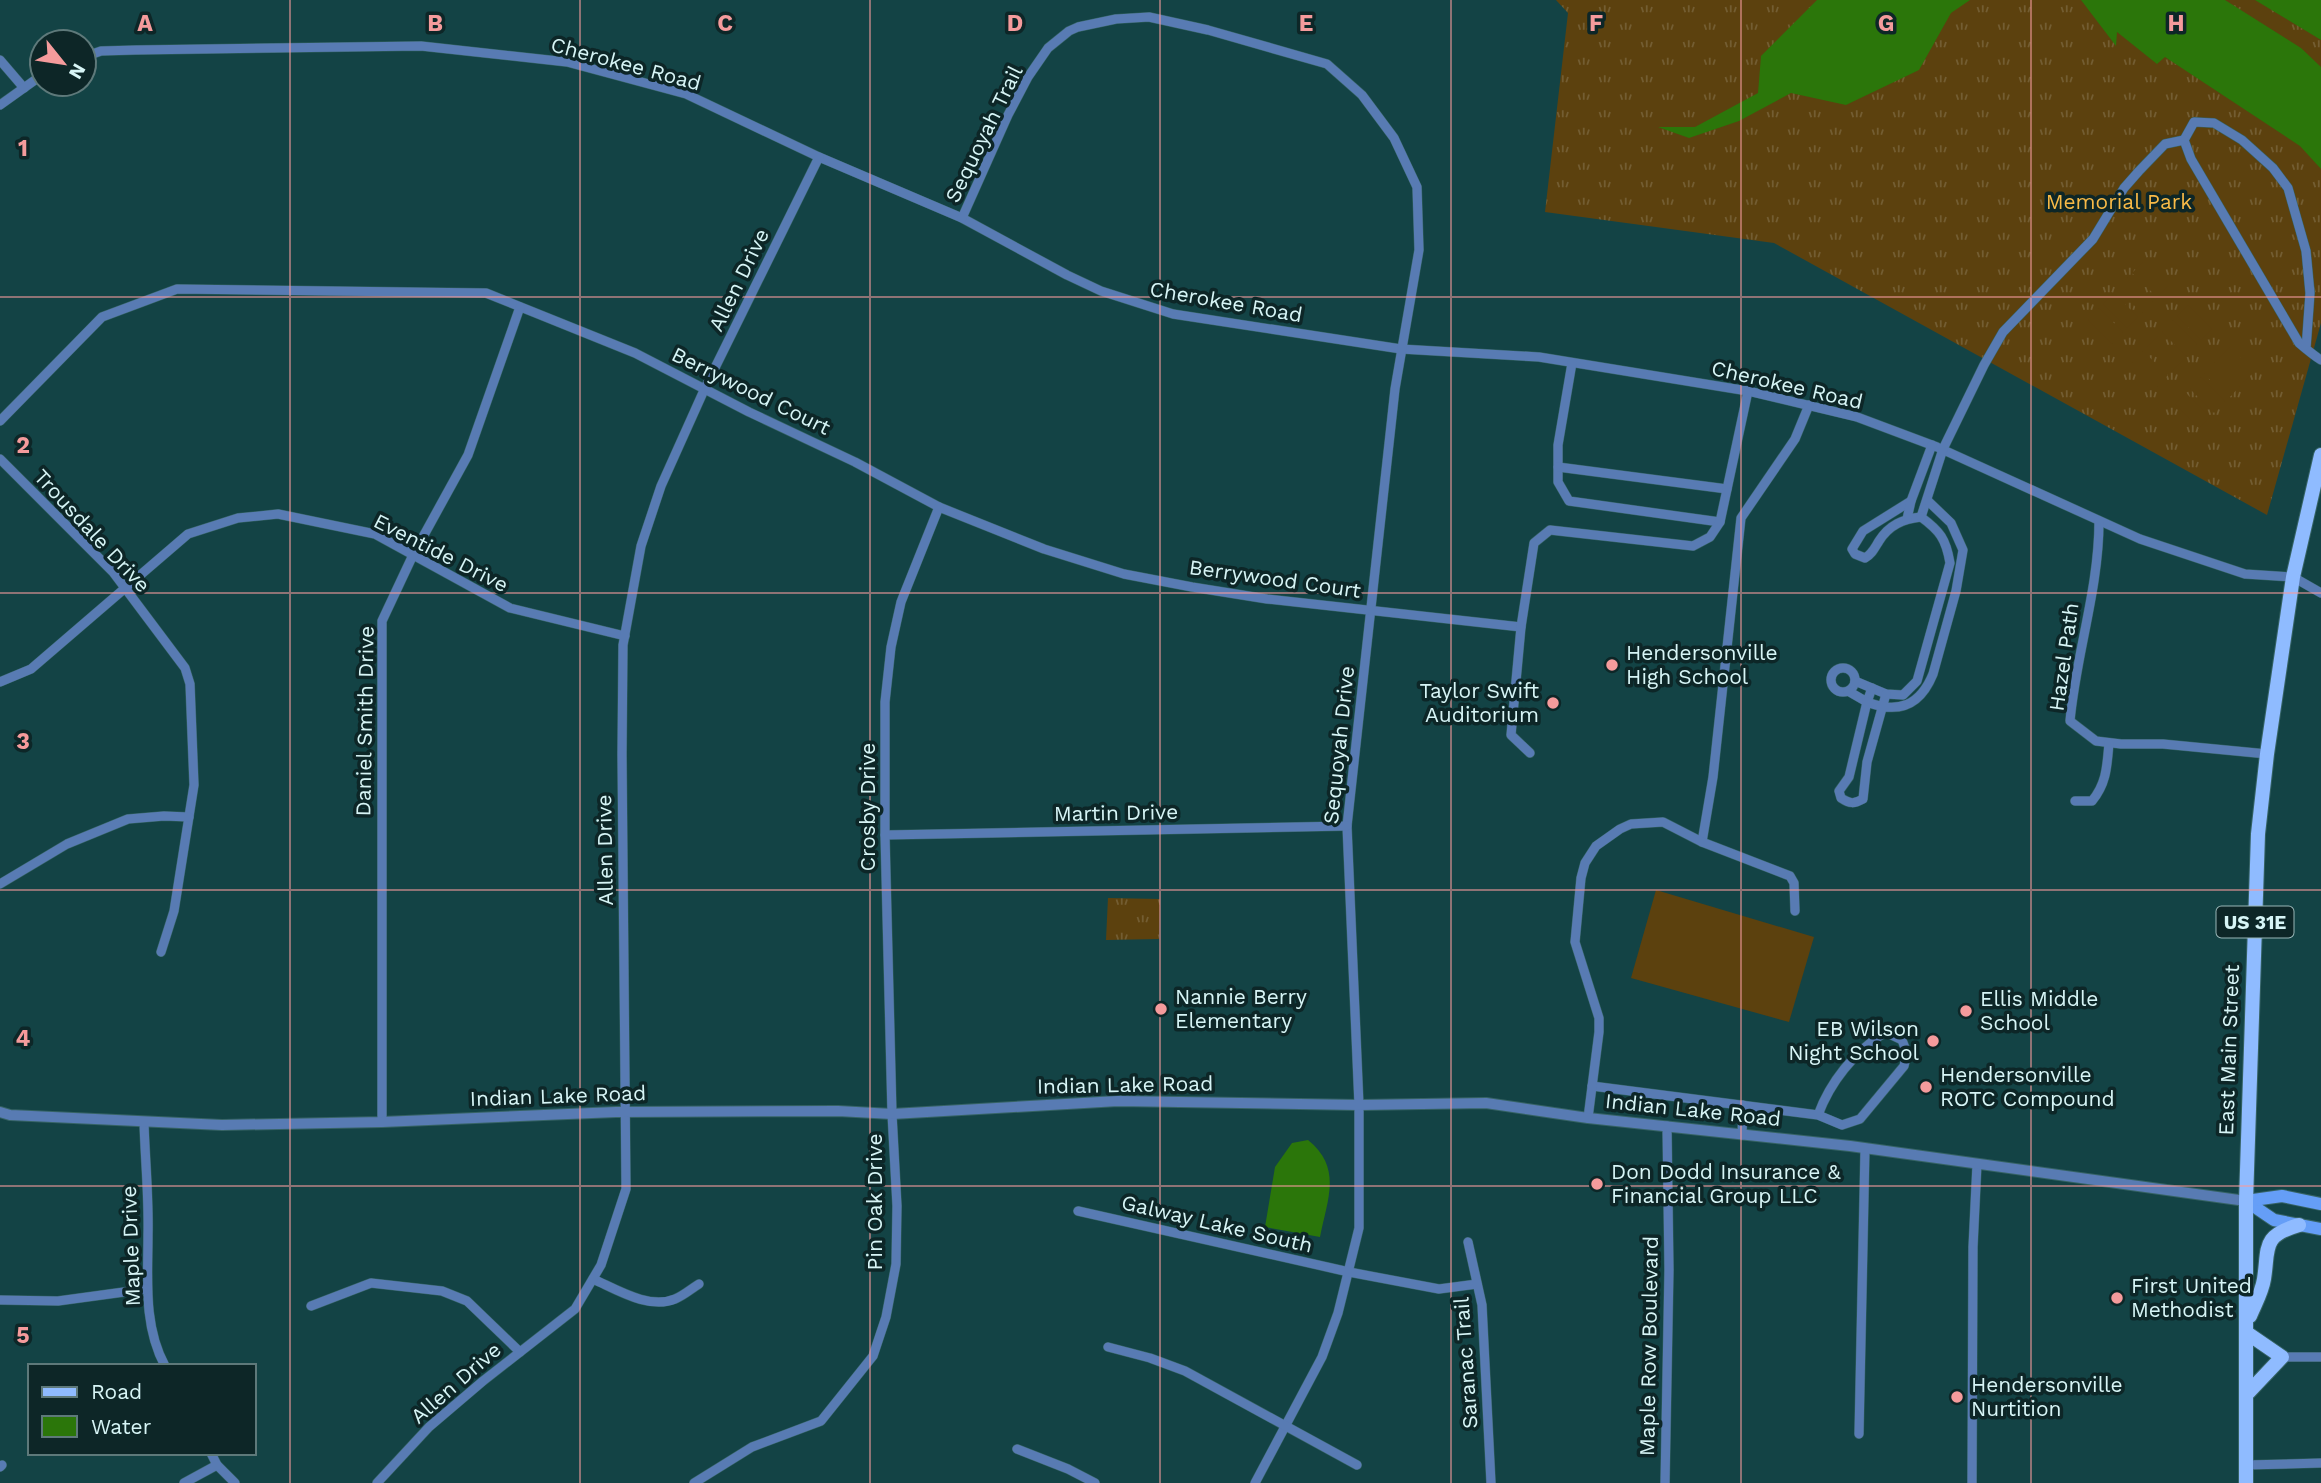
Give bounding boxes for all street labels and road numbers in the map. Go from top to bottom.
street label: Cherokee Road [548,31,704,96]
street label: Sequoyah Trail [940,61,1028,206]
street label: Allen Drive [703,224,774,335]
street label: Cherokee Road [1148,276,1304,327]
street label: Berrywood Court [668,341,835,440]
street label: Cherokee Road [1709,355,1865,414]
street label: Trousdale Drive [29,464,156,597]
street label: Eventide Drive [370,508,513,597]
street label: Berrywood Court [1188,554,1363,603]
street label: Hazel Path [2044,601,2083,713]
street label: Daniel Smith Drive [350,625,379,817]
street label: Sequoyah Drive [1318,665,1359,825]
street label: Crosby Drive [855,743,880,871]
street label: Allen Drive [591,794,618,906]
street label: Martin Drive [1054,799,1178,826]
road number: US 31E [2216,906,2294,938]
street label: East Main Street [2213,964,2244,1136]
street label: Indian Lake Road [1037,1070,1213,1099]
street label: Indian Lake Road [469,1080,647,1111]
street label: Indian Lake Road [1604,1088,1782,1131]
street label: Pin Oak Drive [862,1134,887,1270]
street label: Maple Drive [116,1185,145,1307]
street label: Galway Lake South [1119,1189,1315,1258]
street label: Maple Row Boulevard [1634,1236,1663,1456]
street label: Saranac Trail [1448,1296,1483,1430]
street label: Allen Drive [406,1337,506,1429]

